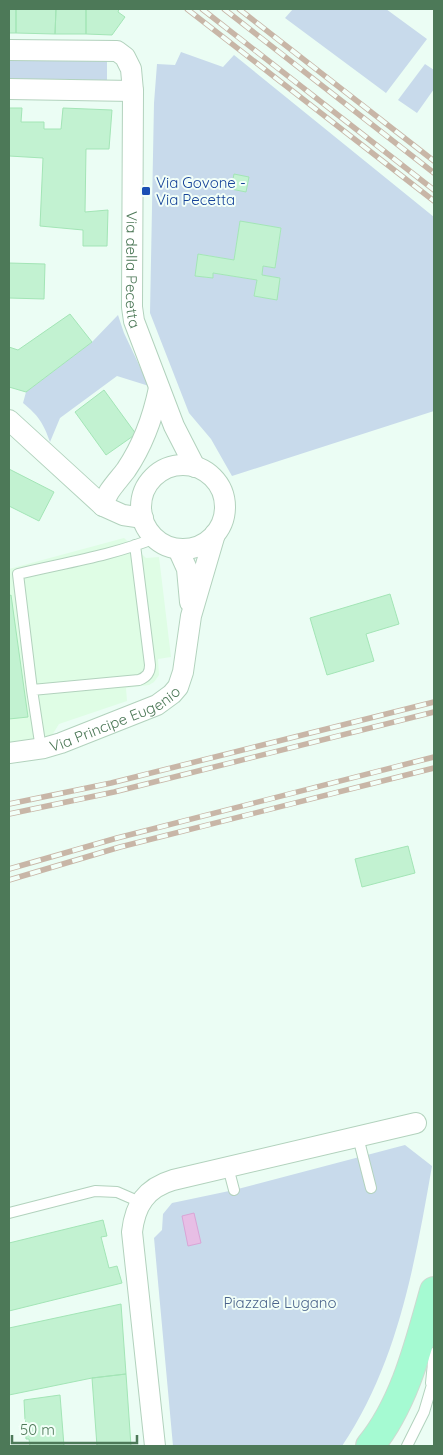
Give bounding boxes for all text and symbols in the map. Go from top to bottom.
place label: Via Govone - Via Pecetta [156,173,246,209]
marker: Via Govone - Via Pecetta [140,185,152,197]
street label: Via della Pecetta [122,211,145,331]
street label: Via Principe Eugenio [47,682,184,755]
park label: Piazzale Lugano [223,1293,337,1312]
scale bar [12,1412,138,1444]
text: 50 m [20,1420,55,1439]

